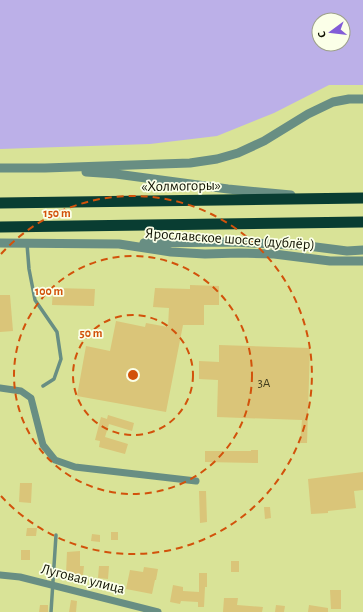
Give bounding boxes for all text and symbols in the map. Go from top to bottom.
north arrow [311,12,351,52]
text: С [316,30,328,39]
street label: «Холмогоры» [141,178,221,194]
text: 150 m [43,207,71,219]
street label: Ярославское шоссе (дублёр) [145,226,315,252]
text: 100 m [35,285,63,297]
text: 50 m [80,327,103,339]
centre of rings [126,368,140,382]
house number: 3А [257,377,271,390]
street label: Луговая улица [40,561,127,597]

